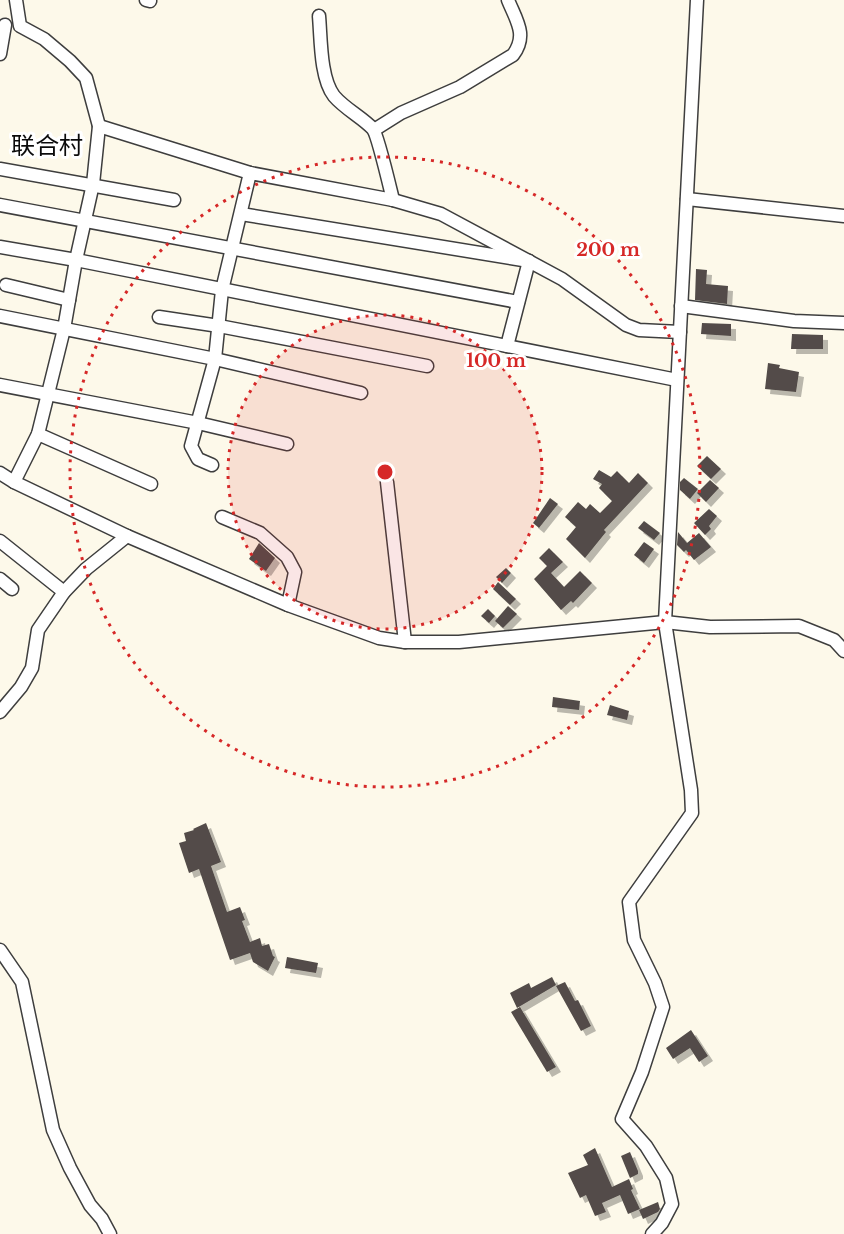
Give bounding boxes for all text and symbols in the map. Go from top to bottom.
district label: 联合村 [11,131,83,160]
text: 200 m [576,239,640,261]
text: 100 m [466,350,526,372]
centre of rings [375,462,395,482]

